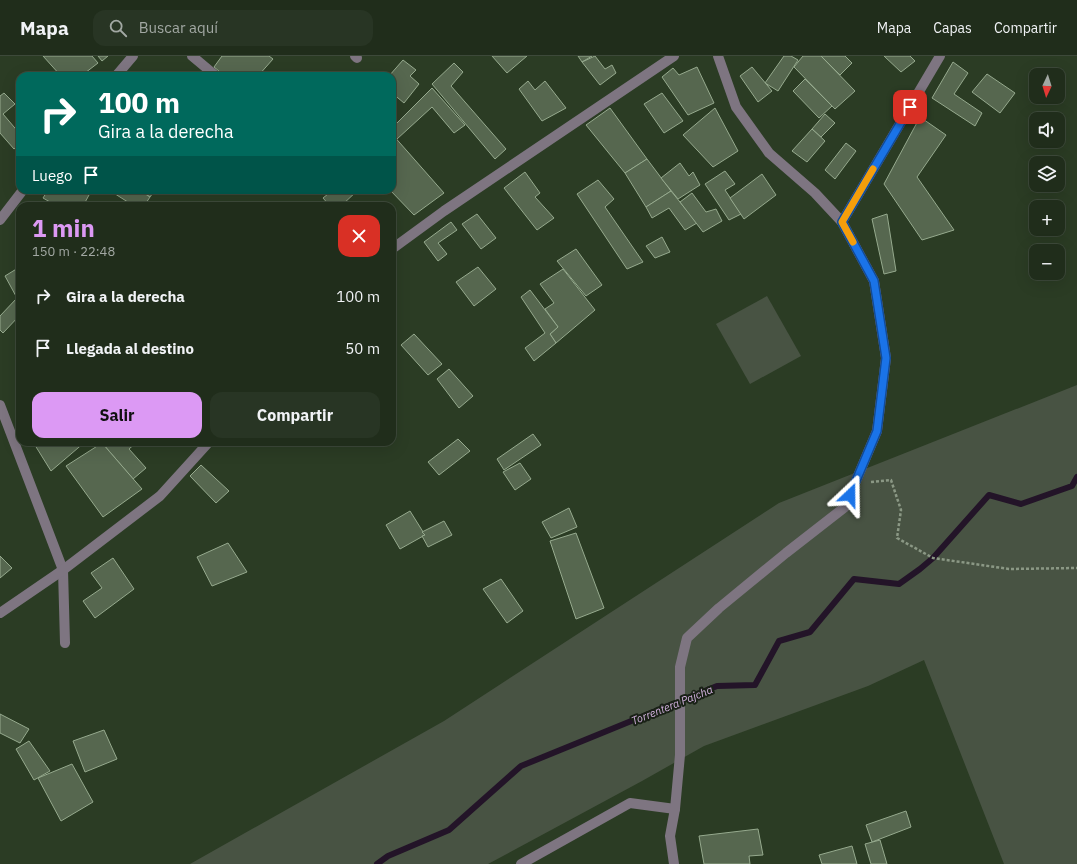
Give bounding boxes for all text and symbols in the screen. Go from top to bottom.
search box [93,10,373,46]
text: Mapa [20,16,69,40]
icon: search [107,17,129,39]
text: Buscar aquí [139,18,218,37]
text: Mapa [877,19,911,37]
text: Capas [933,19,972,37]
text: Compartir [994,19,1057,37]
north arrow [1029,68,1065,104]
map controls [1029,68,1065,280]
text: 100 m [98,84,180,121]
icon: right [32,88,84,140]
pin [893,90,927,124]
icon: arrive [899,96,921,118]
button: sound [1029,112,1065,148]
text: Gira a la derecha [98,120,234,143]
button: layers [1029,156,1065,192]
icon: arrive [80,164,102,186]
text: Luego [32,166,72,185]
button: + [1029,200,1065,236]
text: 1 min [32,212,95,244]
button: close [338,215,380,257]
text: 150 m · 22:48 [32,243,115,260]
button: − [1029,244,1065,280]
icon: right [32,285,54,307]
text: Gira a la derecha [66,287,185,306]
text: 100 m [336,287,380,306]
icon: arrive [32,337,54,359]
text: Llegada al destino [66,339,194,358]
text: 50 m [345,339,380,358]
button: Salir [32,392,202,438]
button: Compartir [210,392,380,438]
position arrow [829,474,871,516]
water label: Torrentera Pajcha [629,682,715,728]

